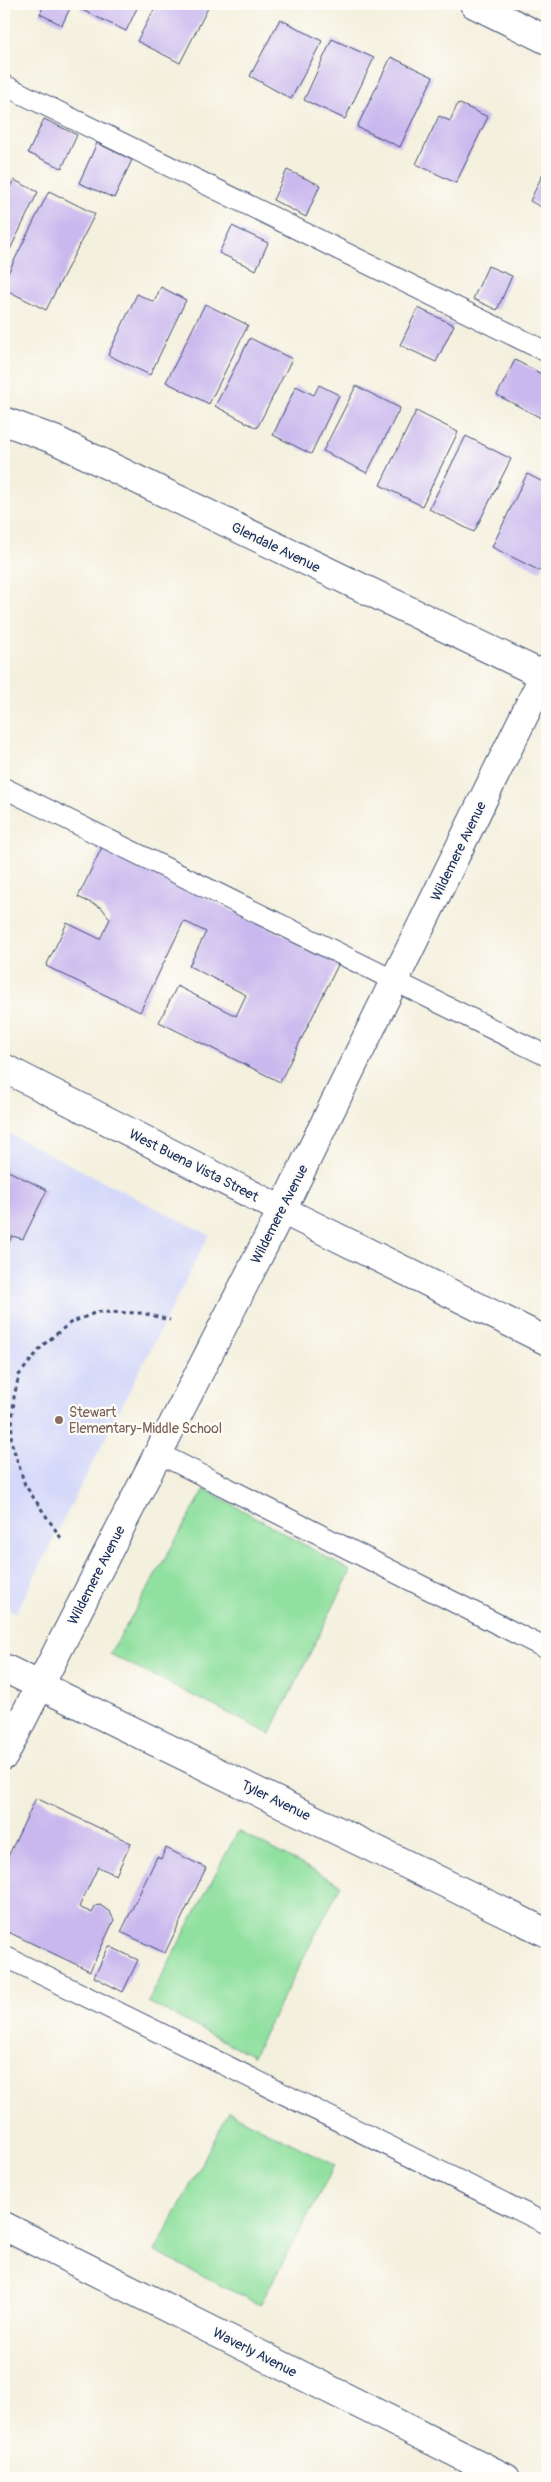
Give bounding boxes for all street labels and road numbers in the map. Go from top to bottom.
street label: Glendale Avenue [229,519,323,576]
street label: Wildemere Avenue [427,799,490,904]
street label: West Buena Vista Street [126,1125,262,1206]
street label: Wildemere Avenue [247,1162,312,1266]
street label: Wildemere Avenue [64,1523,129,1627]
street label: Tyler Avenue [239,1776,313,1824]
street label: Waverly Avenue [210,2324,300,2381]

